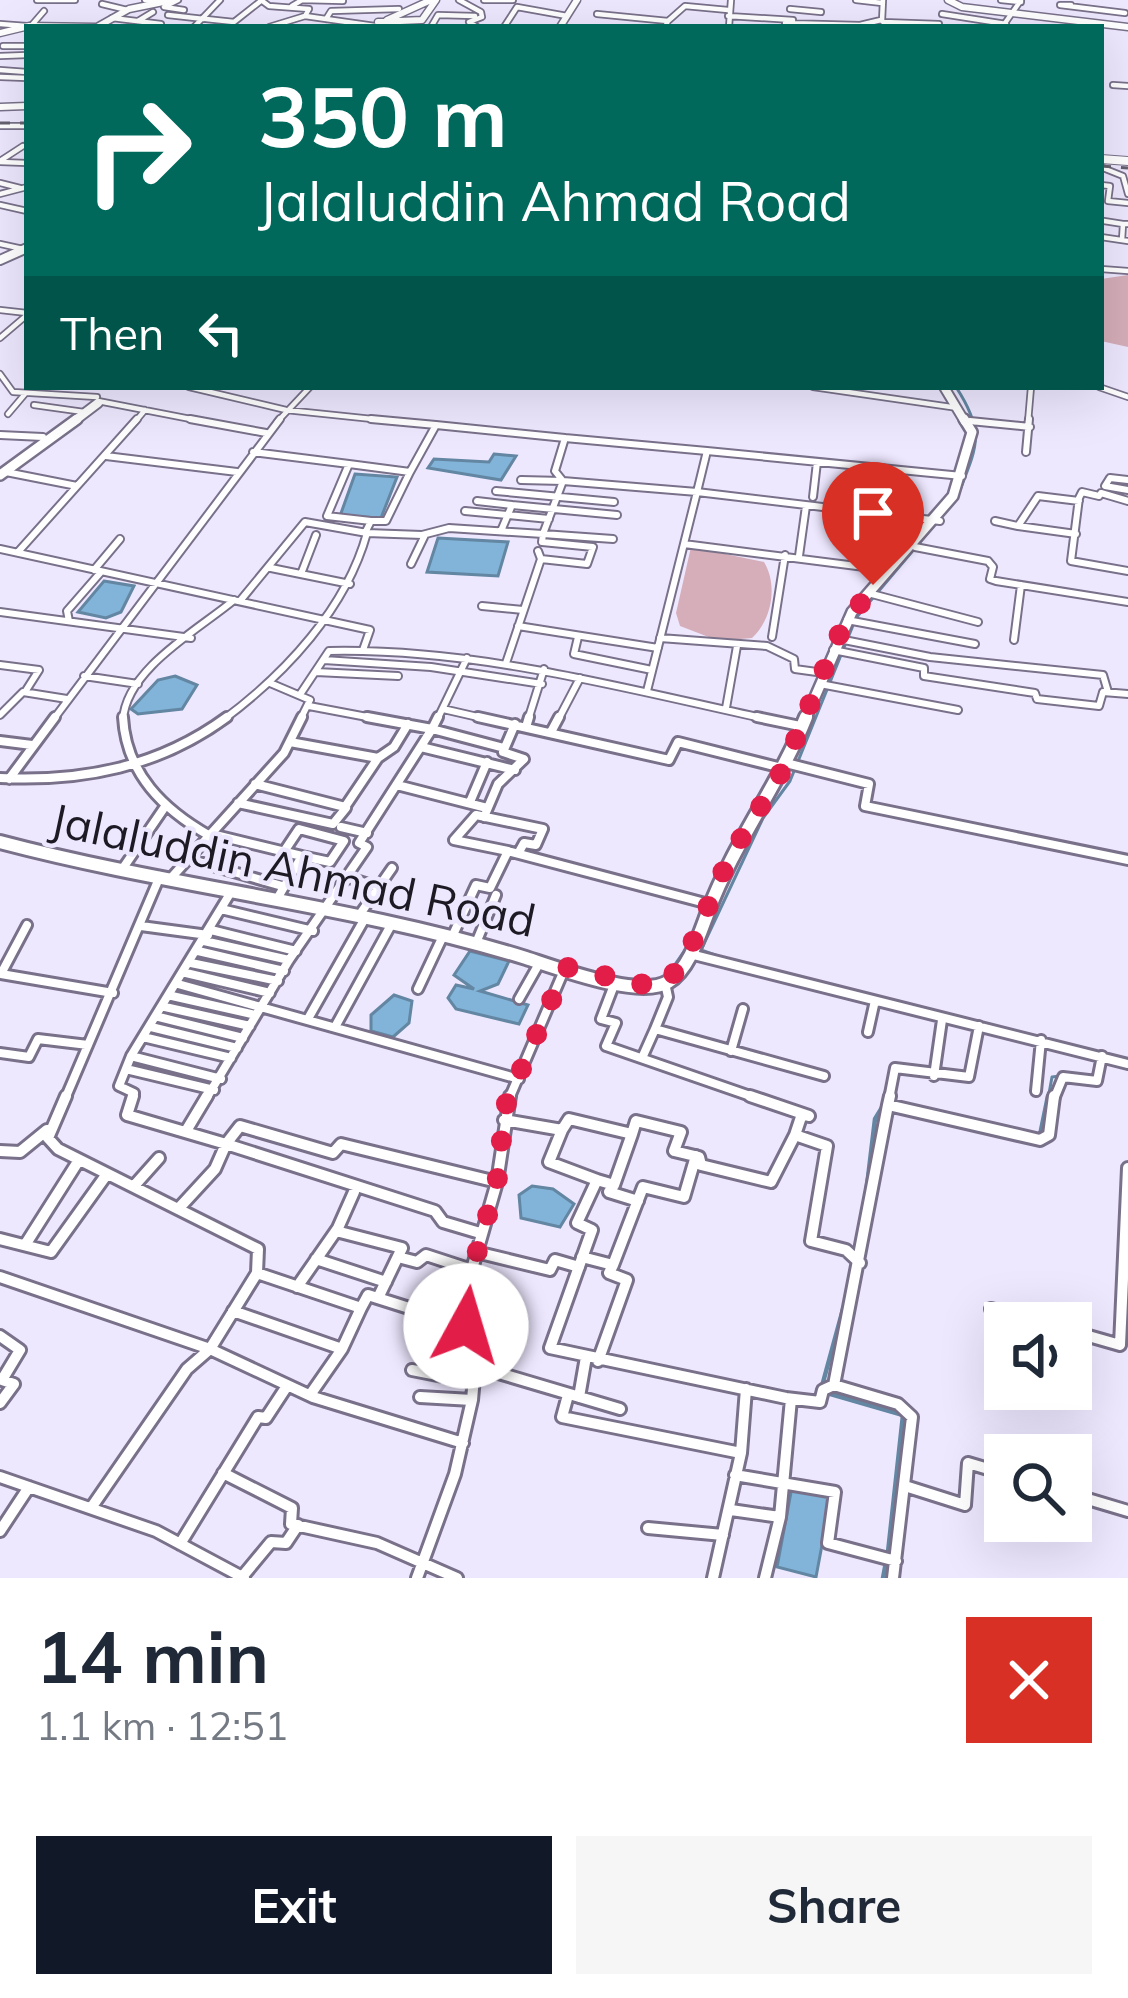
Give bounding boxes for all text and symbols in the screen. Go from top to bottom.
text: 350 m [258,63,508,168]
icon: right [60,72,216,228]
text: Jalaluddin Ahmad Road [258,167,851,235]
icon: left [188,300,254,366]
text: Then [60,305,164,361]
pin [822,462,924,585]
icon: arrive [840,480,906,546]
street label: Jalaluddin Ahmad Road [46,790,541,948]
position arrow [403,1263,529,1389]
map controls [984,1302,1092,1542]
button: sound [984,1302,1092,1410]
button: search [984,1434,1092,1542]
text: 14 min [36,1611,269,1701]
button: close [966,1617,1092,1743]
text: 1.1 km · 12:51 [36,1701,288,1750]
button: Exit [36,1836,552,1974]
button: Share [576,1836,1092,1974]

